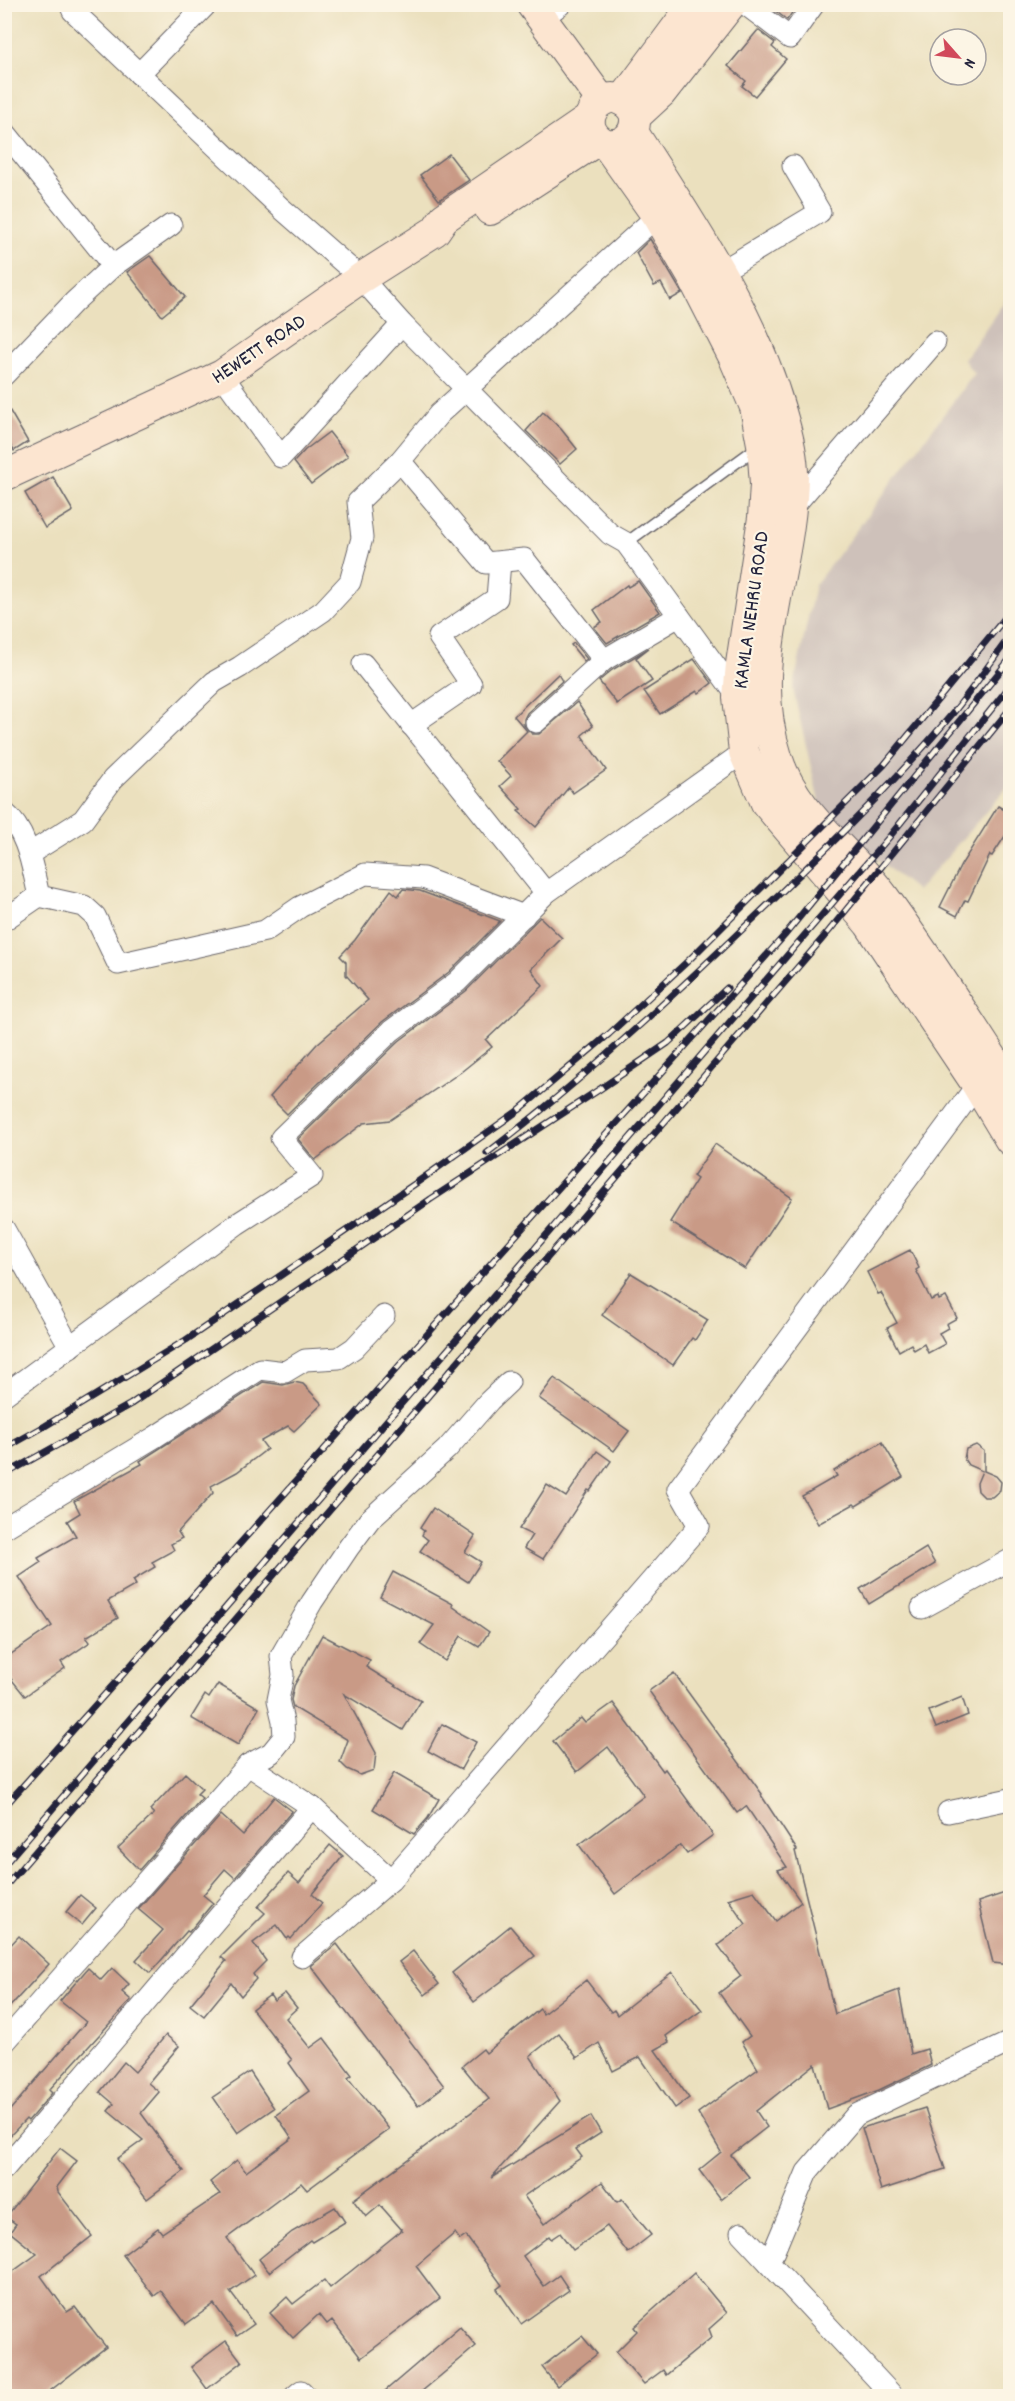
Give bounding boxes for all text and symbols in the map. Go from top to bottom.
north arrow [928,27,988,87]
text: N [957,54,981,72]
street label: HEWETT ROAD [206,308,313,393]
street label: KAMLA NEHRU ROAD [727,530,779,691]

